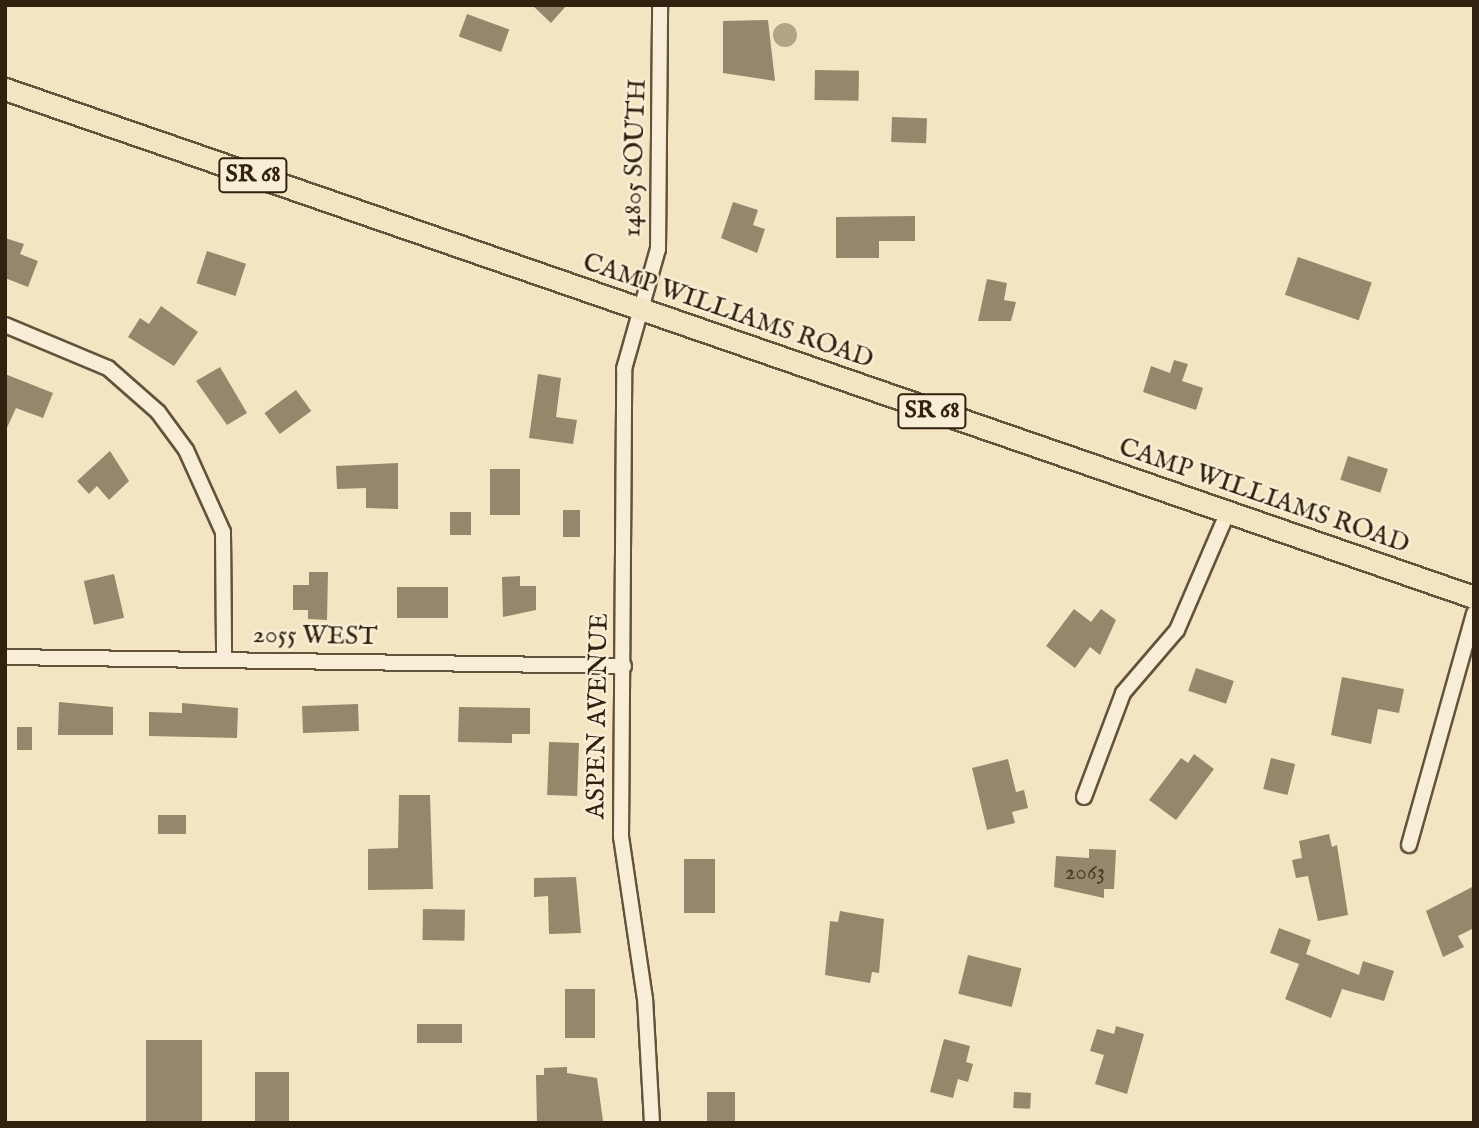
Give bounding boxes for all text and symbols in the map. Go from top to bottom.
street label: 14805 SOUTH [617,78,653,238]
road number: SR 68 [218,154,288,196]
street label: CAMP WILLIAMS ROAD [579,247,877,375]
road number: SR 68 [897,390,967,432]
street label: CAMP WILLIAMS ROAD [1115,432,1413,560]
street label: ASPEN AVENUE [581,613,615,819]
street label: 2055 WEST [252,619,378,653]
house number: 2063 [1065,859,1105,887]

